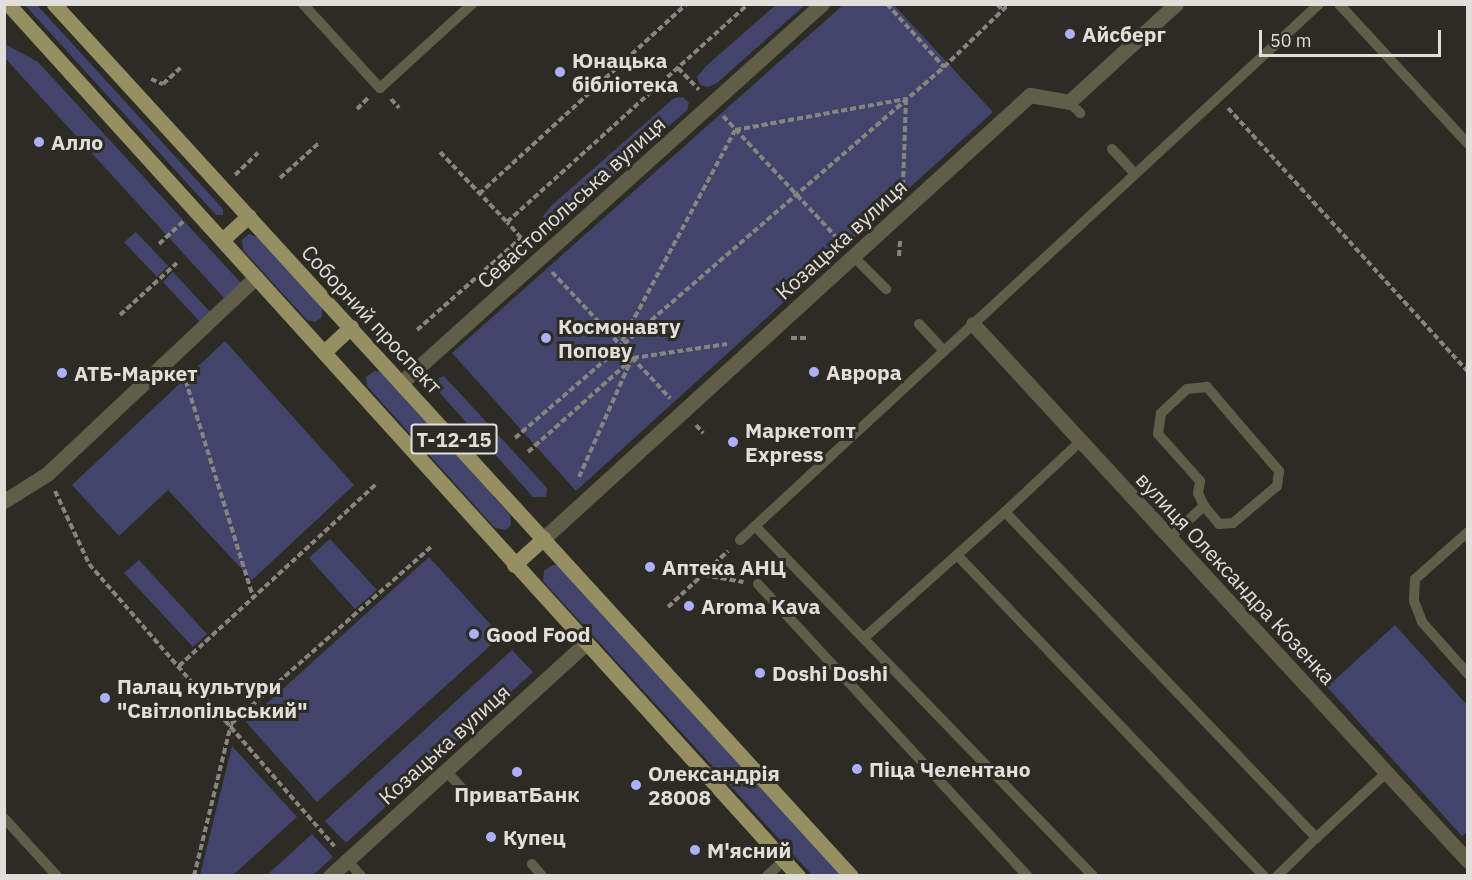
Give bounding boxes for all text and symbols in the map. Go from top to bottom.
scale bar [1262,18,1444,56]
place label: Айсберг [1082,21,1166,47]
marker: Айсберг [1063,27,1077,41]
text: 50 m [1270,29,1312,52]
place label: Юнацька бібліотека [572,47,678,97]
marker: Юнацька бібліотека [553,65,567,79]
street label: Севастопольська вулиця [472,111,670,293]
place label: Алло [51,129,103,155]
marker: Алло [32,135,46,149]
street label: Козацька вулиця [770,174,912,304]
street label: Соборний проспект [297,239,447,399]
place label: Космонавту Попову [558,313,680,363]
marker: Космонавту Попову [539,331,553,345]
place label: Аврора [826,359,902,385]
place label: АТБ-Маркет [74,360,198,386]
marker: Аврора [807,365,821,379]
marker: АТБ-Маркет [55,366,69,380]
place label: Маркетопт Express [745,417,856,467]
road number: Т-12-15 [410,422,498,456]
marker: Маркетопт Express [726,435,740,449]
street label: вулиця Олександра Козенка [1131,467,1341,689]
place label: Аптека АНЦ [662,554,786,580]
marker: Аптека АНЦ [643,560,657,574]
place label: Aroma Kava [701,593,820,619]
marker: Aroma Kava [682,599,696,613]
place label: Good Food [486,621,591,647]
marker: Good Food [467,627,481,641]
place label: Doshi Doshi [772,660,888,686]
marker: Doshi Doshi [753,666,767,680]
place label: Палац культури "Світлопільський" [117,673,308,723]
street label: Козацька вулиця [373,679,515,809]
marker: Палац культури "Світлопільський" [98,691,112,705]
place label: Піца Челентано [869,756,1030,782]
place label: Олександрія 28008 [648,760,780,810]
marker: Піца Челентано [850,762,864,776]
marker: ПриватБанк [510,765,524,779]
marker: Олександрія 28008 [629,778,643,792]
place label: ПриватБанк [454,781,580,807]
place label: Купец [503,824,566,850]
marker: Купец [484,830,498,844]
place label: М'ясний [707,837,791,863]
marker: М'ясний [688,843,702,857]

